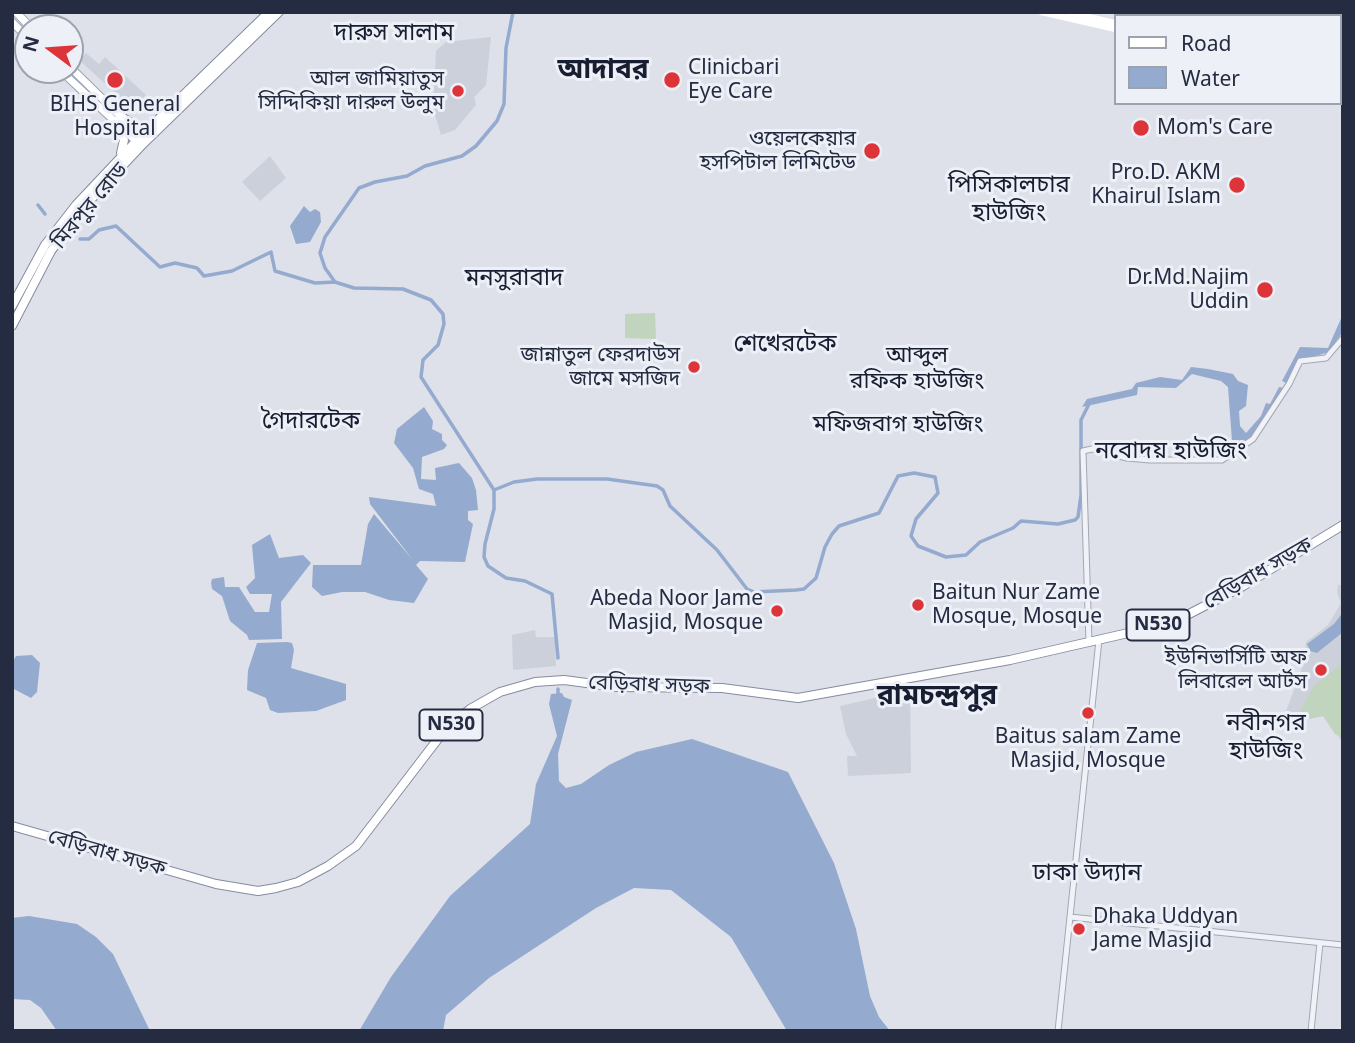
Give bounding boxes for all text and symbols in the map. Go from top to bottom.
north arrow [14,14,84,84]
legend [1114,14,1341,105]
district label: দারুস সালাম [334,19,454,47]
text: Road [1181,29,1231,57]
text: N [16,33,45,55]
district label: আদাবর [557,53,649,87]
place label: Clinicbari Eye Care [688,55,779,105]
text: Water [1181,64,1240,92]
place label: আল জামিয়াতুস সিদ্দিকিয়া দারুল উলুম [258,66,444,116]
marker: BIHS General Hospital [105,70,125,90]
marker: Clinicbari Eye Care [662,70,682,90]
marker: আল জামিয়াতুস সিদ্দিকিয়া দারুল উলুম [450,83,466,99]
place label: BIHS General Hospital [50,92,180,142]
place label: Mom's Care [1157,115,1273,141]
marker: Mom's Care [1131,118,1151,138]
place label: ওয়েলকেয়ার হসপিটাল লিমিটেড [700,126,856,176]
marker: ওয়েলকেয়ার হসপিটাল লিমিটেড [862,141,882,161]
street label: মিরপুর রোড [47,158,133,254]
place label: Pro.D. AKM Khairul Islam [1091,160,1221,210]
district label: পিসিকালচার হাউজিং [948,171,1070,227]
marker: Pro.D. AKM Khairul Islam [1227,175,1247,195]
district label: মনসুরাবাদ [465,264,563,292]
place label: Dr.Md.Najim Uddin [1127,265,1249,315]
marker: Dr.Md.Najim Uddin [1255,280,1275,300]
district label: শেখেরটেক [733,330,837,358]
district label: আব্দুল রফিক হাউজিং [850,341,984,395]
place label: জান্নাতুল ফেরদাউস জামে মসজিদ [521,342,680,392]
marker: জান্নাতুল ফেরদাউস জামে মসজিদ [686,359,702,375]
district label: গৈদারটেক [262,407,360,435]
district label: মফিজবাগ হাউজিং [813,410,983,438]
district label: নবোদয় হাউজিং [1095,437,1247,465]
street label: বেড়িবাধ সড়ক [1199,533,1317,615]
place label: Baitun Nur Zame Mosque, Mosque [932,580,1102,630]
place label: Abeda Noor Jame Masjid, Mosque [590,586,763,636]
marker: Baitun Nur Zame Mosque, Mosque [910,597,926,613]
marker: Abeda Noor Jame Masjid, Mosque [769,603,785,619]
road number: N530 [1126,610,1190,640]
place label: ইউনিভার্সিটি অফ লিবারেল আর্টস [1165,645,1307,695]
marker: ইউনিভার্সিটি অফ লিবারেল আর্টস [1313,662,1329,678]
street label: বেড়িবাধ সড়ক [588,670,710,700]
district label: রামচন্দ্রপুর [877,679,997,713]
marker: Baitus salam Zame Masjid, Mosque [1080,705,1096,721]
district label: নবীনগর হাউজিং [1226,709,1306,765]
road number: N530 [420,710,482,740]
place label: Baitus salam Zame Masjid, Mosque [995,724,1181,774]
street label: বেড়িবাধ সড়ক [45,824,169,882]
district label: ঢাকা উদ্যান [1032,859,1142,887]
place label: Dhaka Uddyan Jame Masjid [1093,904,1238,954]
marker: Dhaka Uddyan Jame Masjid [1071,921,1087,937]

